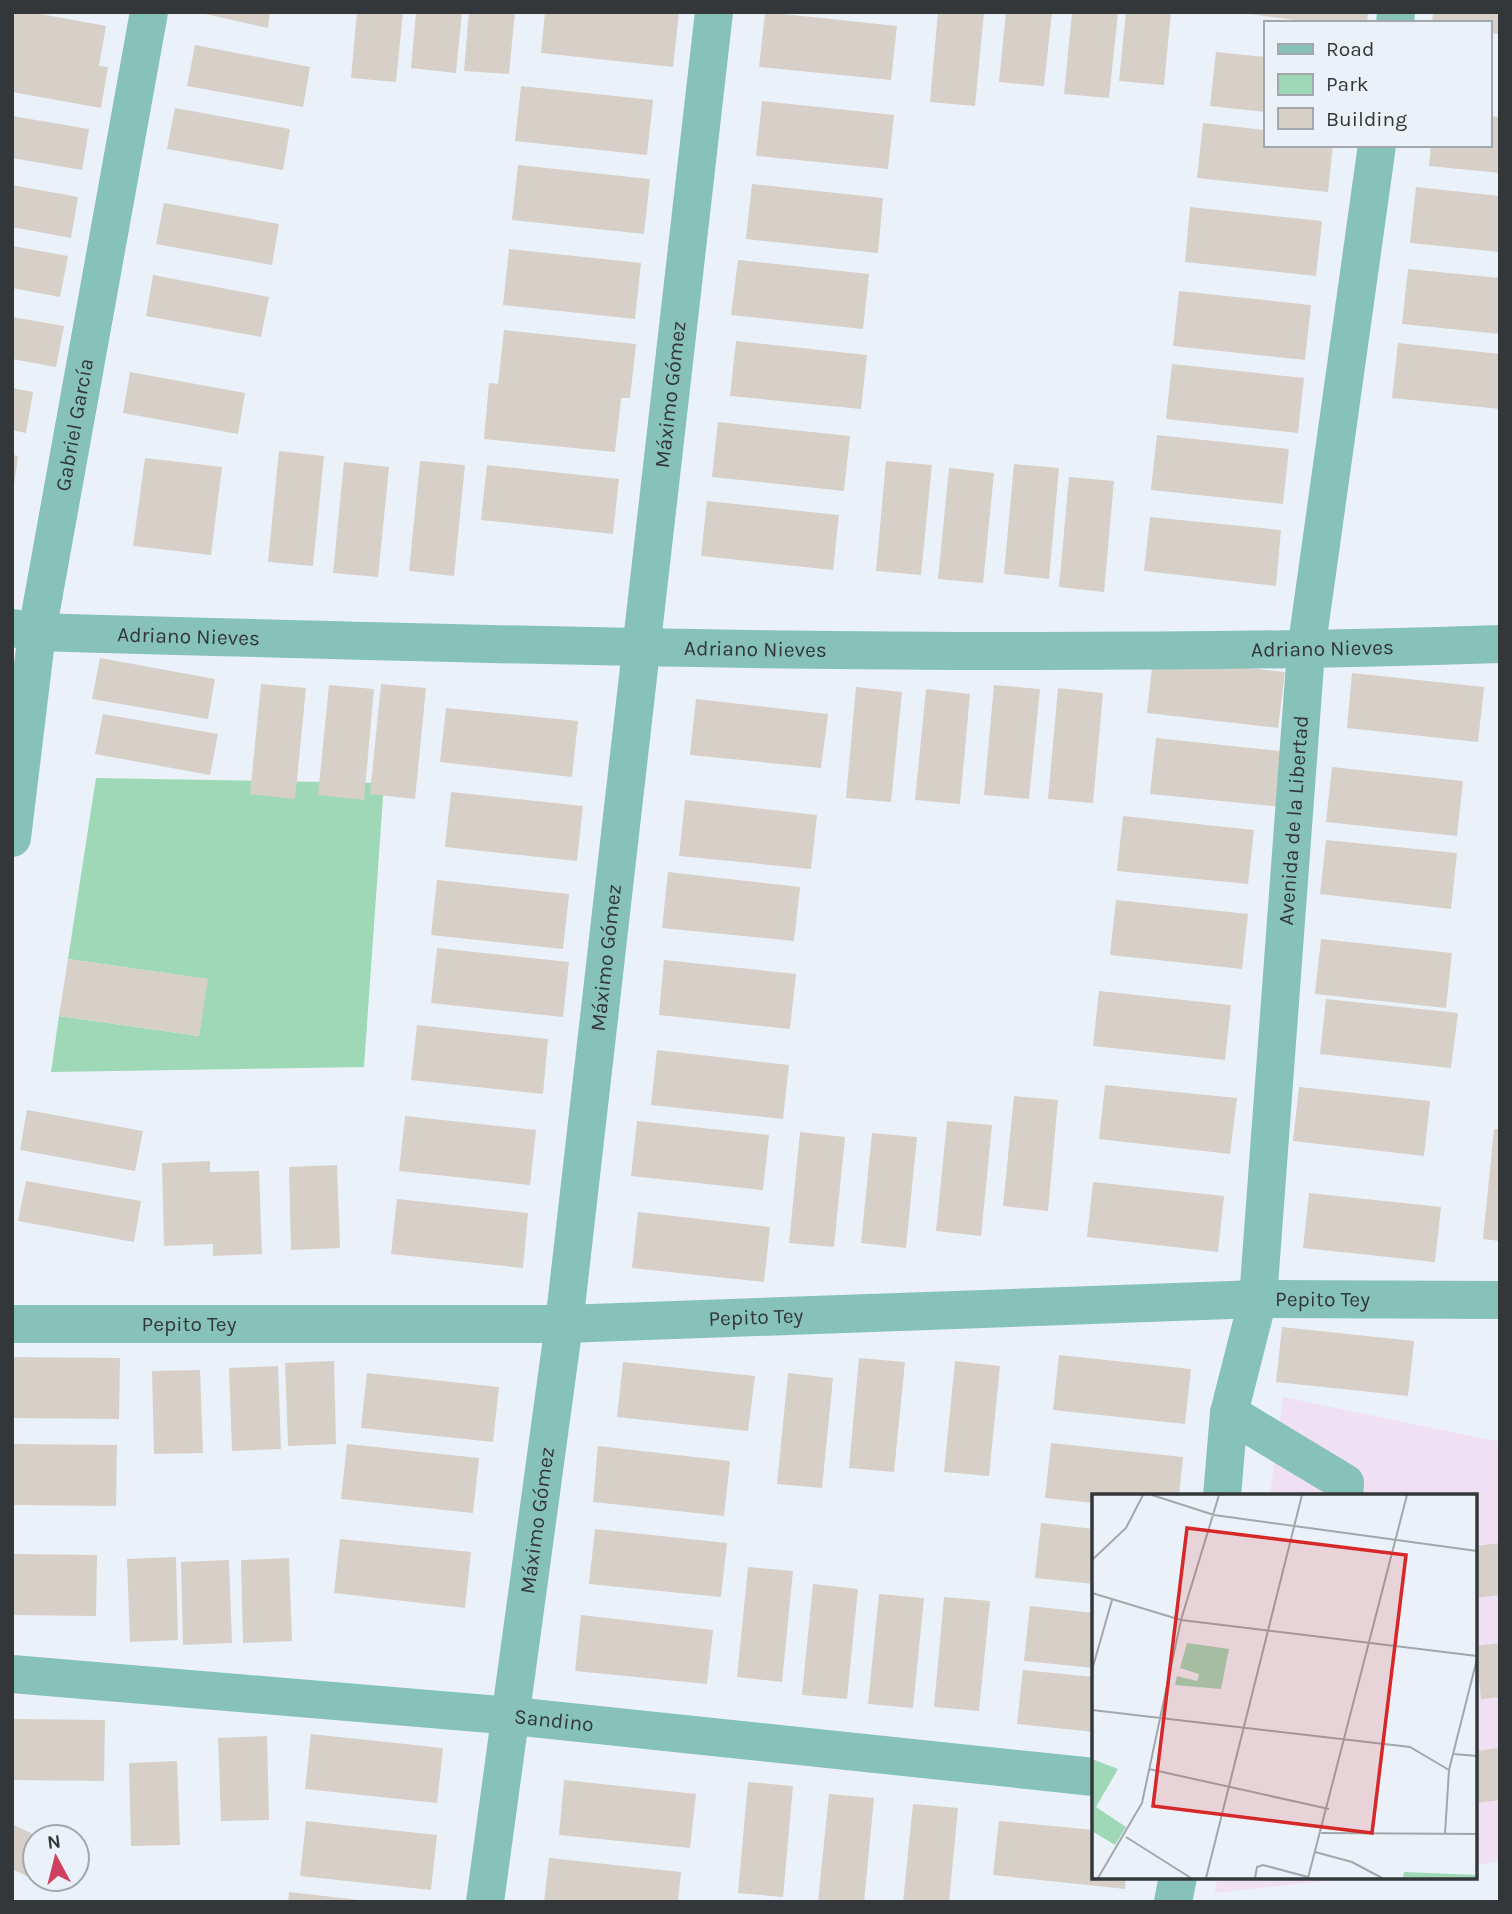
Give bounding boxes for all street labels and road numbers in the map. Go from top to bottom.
street label: Máximo Gómez [650,320,691,469]
street label: Gabriel García [51,357,98,493]
street label: Adriano Nieves [117,622,260,650]
street label: Adriano Nieves [1251,635,1394,662]
street label: Adriano Nieves [684,636,827,662]
street label: Avenida de la Libertad [1274,714,1313,926]
street label: Máximo Gómez [586,883,626,1033]
street label: Pepito Tey [1275,1287,1370,1311]
street label: Pepito Tey [708,1303,804,1331]
street label: Pepito Tey [142,1312,237,1336]
street label: Máximo Gómez [515,1446,559,1595]
street label: Sandino [513,1704,595,1736]

